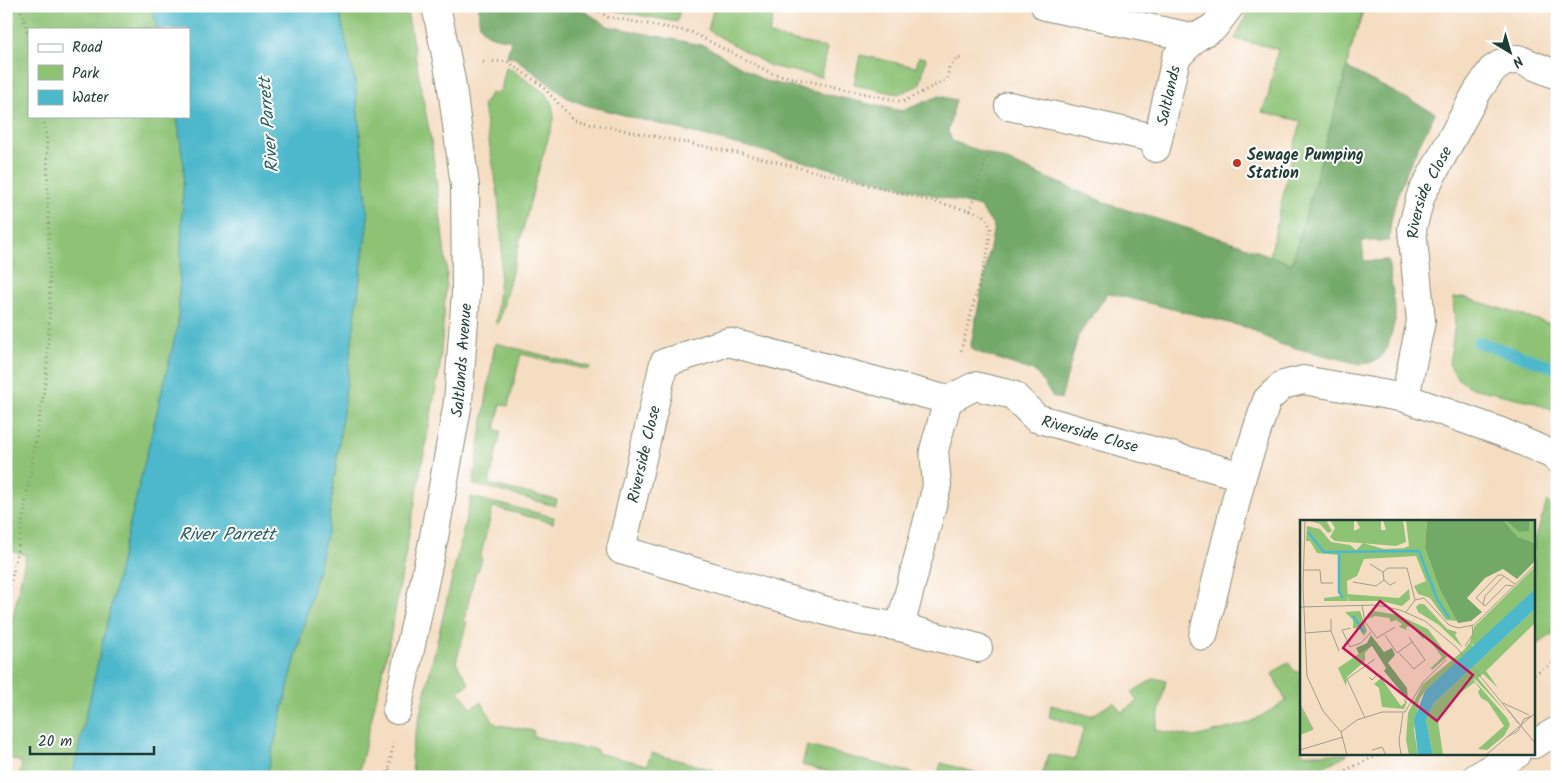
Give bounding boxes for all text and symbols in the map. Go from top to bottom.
legend [28,28,190,118]
north arrow [1486,28,1536,78]
text: Road [72,36,103,60]
text: N [1507,50,1528,73]
text: Park [72,62,100,86]
street label: Saltlands [1150,63,1188,128]
water label: River Parrett [251,73,288,174]
text: Water [72,86,109,110]
street label: Riverside Close [1401,142,1459,240]
place label: Sewage Pumping Station [1247,143,1364,186]
marker: Sewage Pumping Station [1231,157,1243,169]
street label: Saltlands Avenue [444,302,479,419]
street label: Riverside Close [621,403,668,506]
street label: Riverside Close [1038,409,1141,460]
inset map [1300,520,1536,756]
water label: River Parrett [179,521,278,550]
scale bar [30,723,154,755]
text: 20 m [38,730,72,754]

